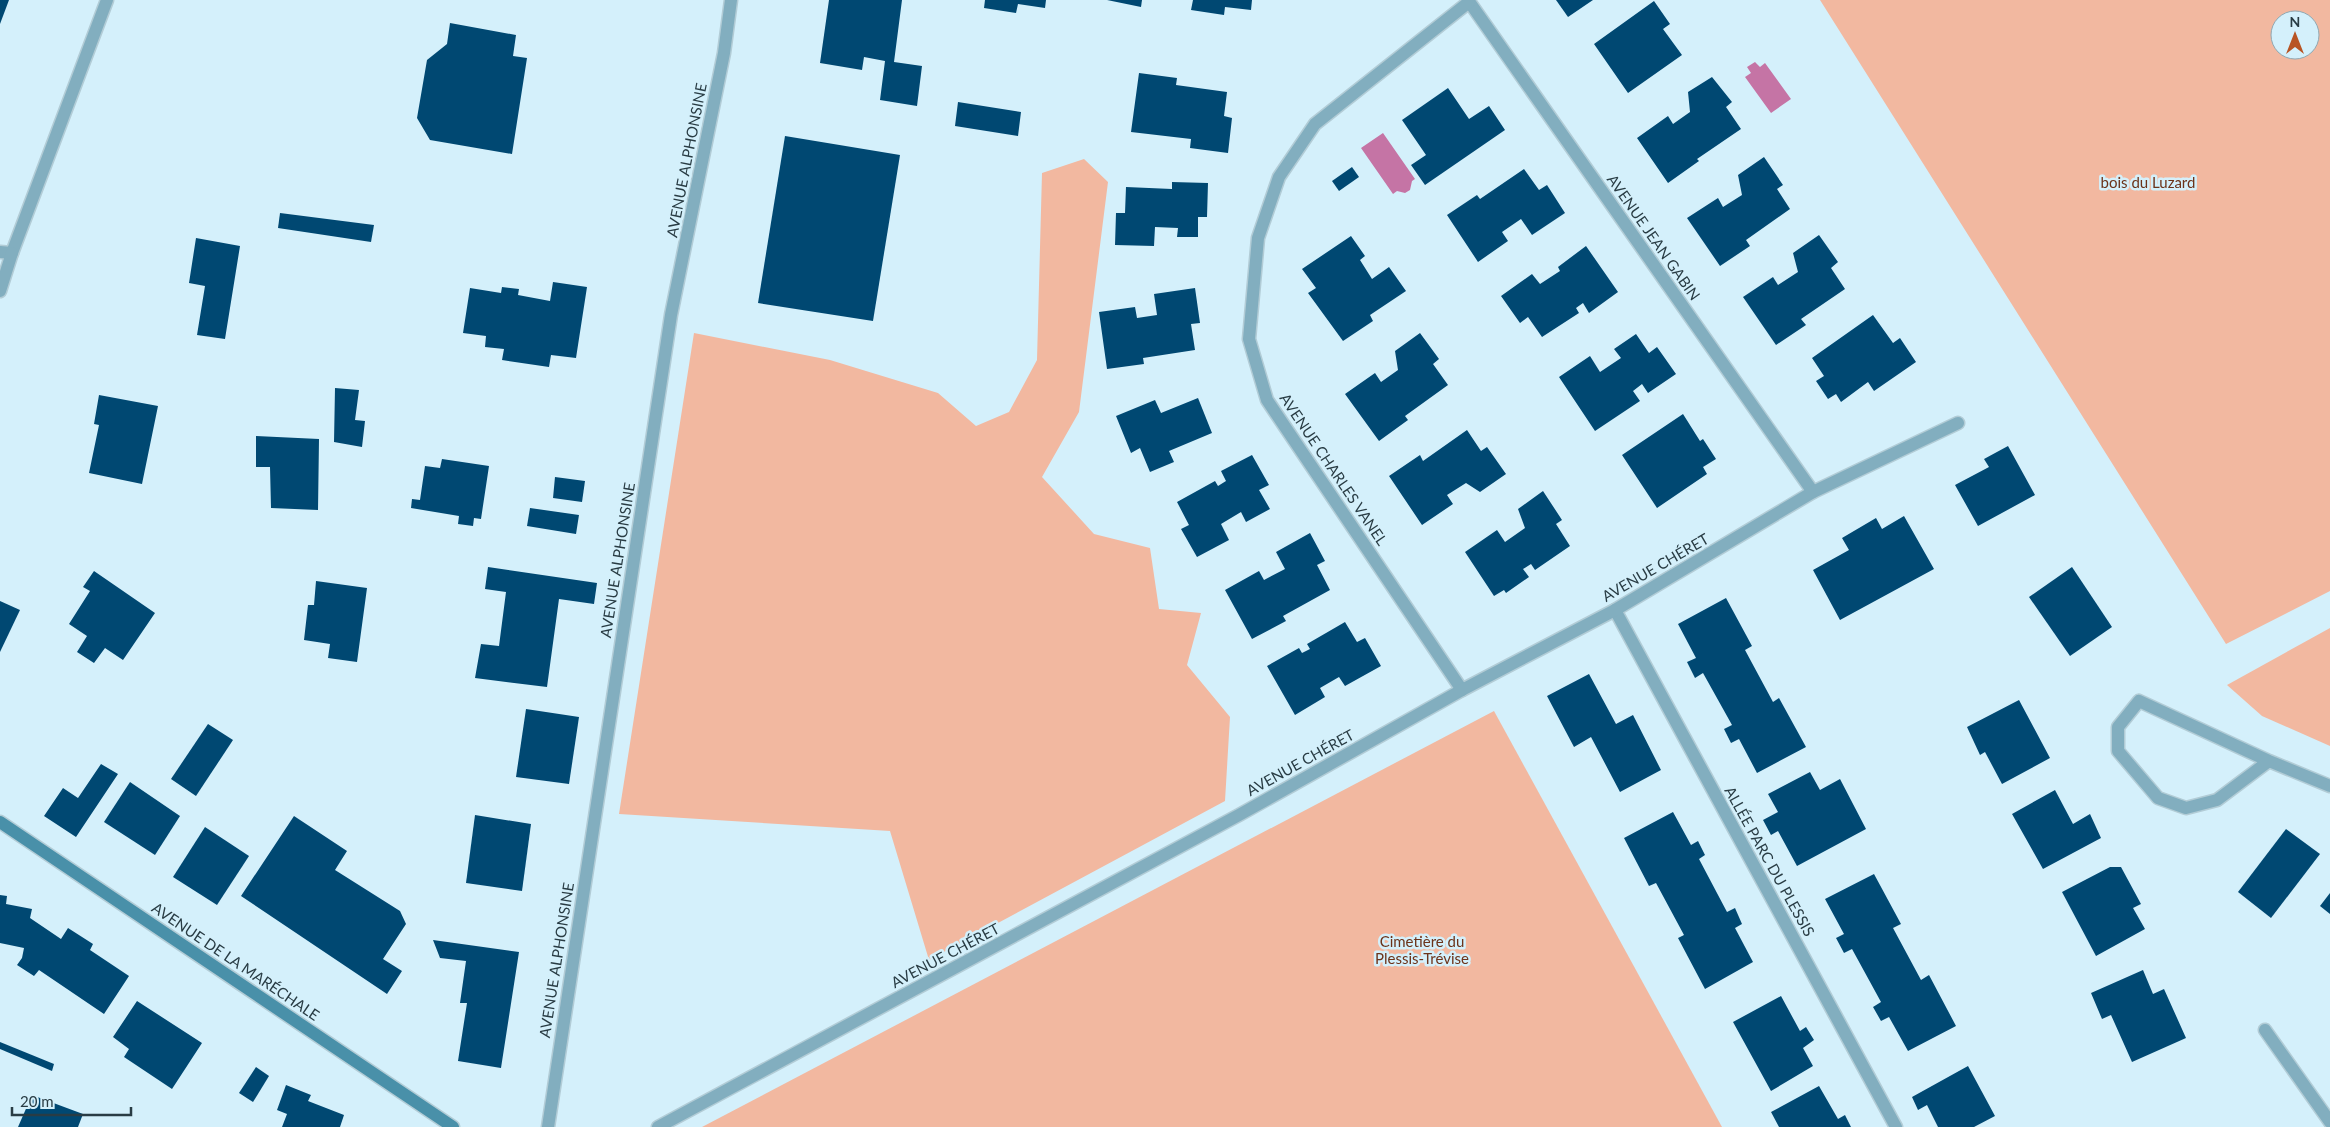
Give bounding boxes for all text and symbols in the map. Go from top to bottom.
north arrow [2270,10,2320,60]
text: N [2290,13,2300,30]
street label: AVENUE ALPHONSINE [662,81,710,239]
street label: AVENUE JEAN GABIN [1604,171,1704,303]
park label: bois du Luzard [2101,173,2195,191]
street label: AVENUE CHARLES VANEL [1276,390,1392,549]
street label: AVENUE ALPHONSINE [596,481,638,639]
street label: AVENUE CHÉRET [1598,529,1712,605]
street label: AVENUE CHÉRET [1243,725,1357,799]
street label: ALLÉE PARC DU PLESSIS [1721,783,1819,939]
street label: AVENUE ALPHONSINE [535,881,577,1039]
street label: AVENUE DE LA MARÉCHALE [149,898,323,1024]
street label: AVENUE CHÉRET [888,919,1002,991]
park label: Cimetière du Plessis-Trévise [1375,932,1469,967]
scale bar [12,1084,131,1116]
text: 20 m [20,1092,54,1110]

